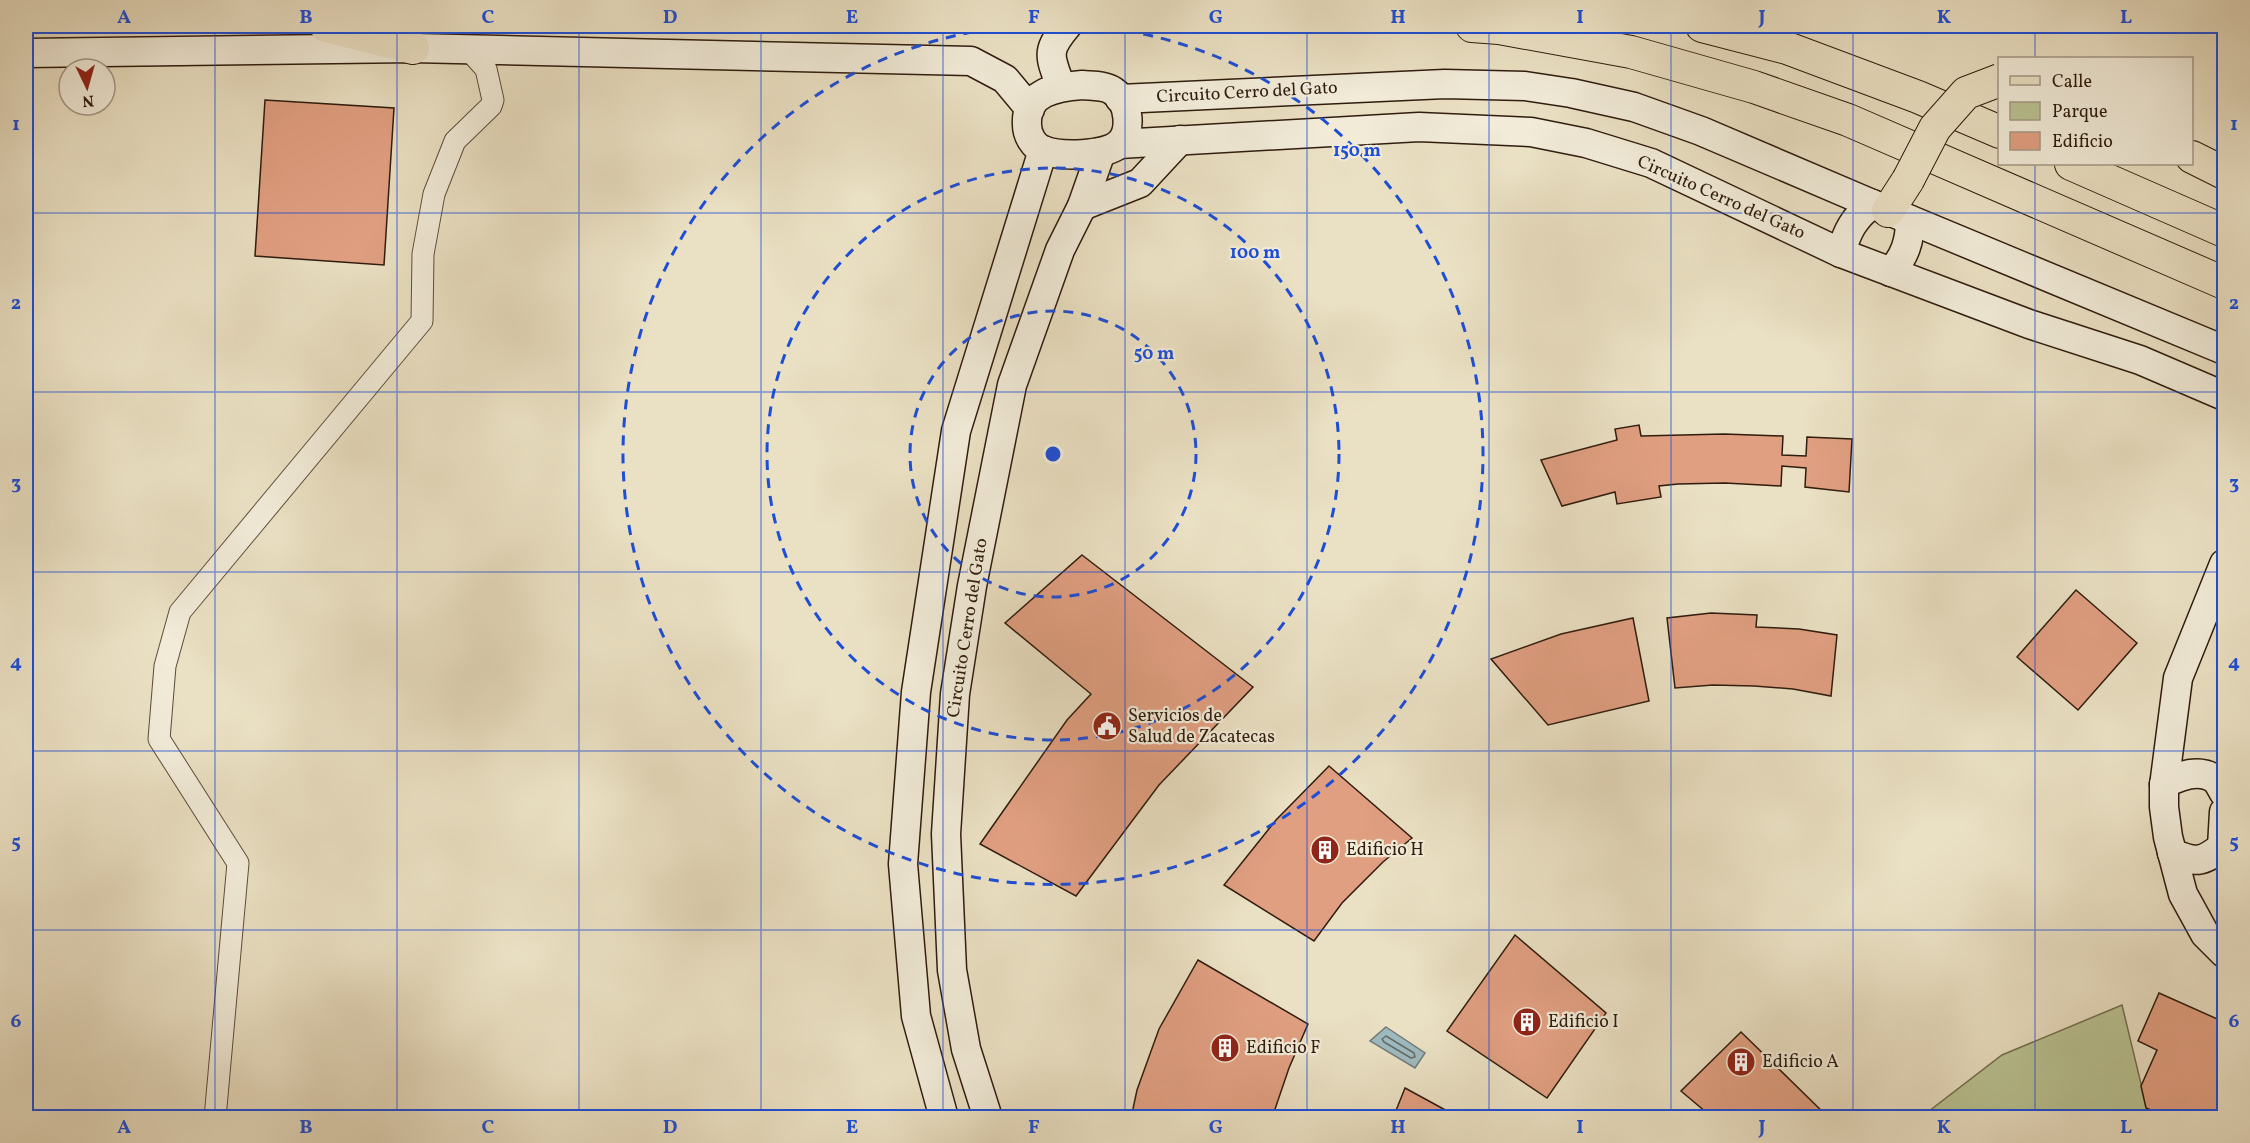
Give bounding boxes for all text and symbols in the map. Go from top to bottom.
text: A [117,4,131,32]
text: B [299,4,313,32]
text: C [482,4,495,32]
text: D [663,4,677,32]
text: E [846,4,858,32]
text: F [1028,4,1040,32]
text: G [1209,4,1223,32]
text: H [1390,4,1406,32]
text: I [1576,4,1584,32]
text: J [1757,4,1766,32]
text: K [1937,4,1952,32]
text: L [2120,4,2132,32]
north arrow [57,57,117,117]
legend [1998,57,2193,165]
text: Calle [2052,70,2092,95]
street label: Circuito Cerro del Gato [1156,76,1338,110]
text: N [81,88,95,111]
text: Parque [2052,100,2107,125]
text: 1 [12,111,20,139]
text: 1 [2230,111,2238,139]
text: Edificio [2052,130,2113,155]
text: 150 m [1333,139,1381,164]
street label: Circuito Cerro del Gato [1633,150,1809,246]
text: 100 m [1230,241,1280,266]
text: 2 [11,290,21,318]
text: 2 [2229,290,2239,318]
text: 50 m [1134,342,1174,367]
centre of rings [1043,444,1063,464]
text: 3 [11,470,21,498]
text: 3 [2229,470,2239,498]
street label: Circuito Cerro del Gato [941,536,995,720]
text: 4 [10,649,22,677]
text: 4 [2228,649,2240,677]
place label: Servicios de Salud de Zacatecas [1128,704,1275,750]
public building icon: Servicios de Salud de Zacatecas [1091,710,1123,742]
text: 5 [11,829,21,857]
text: 5 [2229,829,2239,857]
building icon: Edificio H [1309,834,1341,866]
place label: Edificio H [1346,838,1424,863]
building icon: Edificio I [1511,1006,1543,1038]
text: 6 [11,1008,22,1036]
text: 6 [2229,1008,2240,1036]
place label: Edificio I [1548,1010,1619,1035]
building icon: Edificio F [1209,1032,1241,1064]
place label: Edificio F [1246,1036,1320,1061]
building icon: Edificio A [1725,1046,1757,1078]
place label: Edificio A [1762,1050,1839,1075]
text: A [117,1114,131,1142]
text: B [299,1114,313,1142]
text: C [482,1114,495,1142]
text: D [663,1114,677,1142]
text: E [846,1114,858,1142]
text: F [1028,1114,1040,1142]
text: G [1209,1114,1223,1142]
text: H [1390,1114,1406,1142]
text: I [1576,1114,1584,1142]
text: J [1757,1114,1766,1142]
text: K [1937,1114,1952,1142]
text: L [2120,1114,2132,1142]

